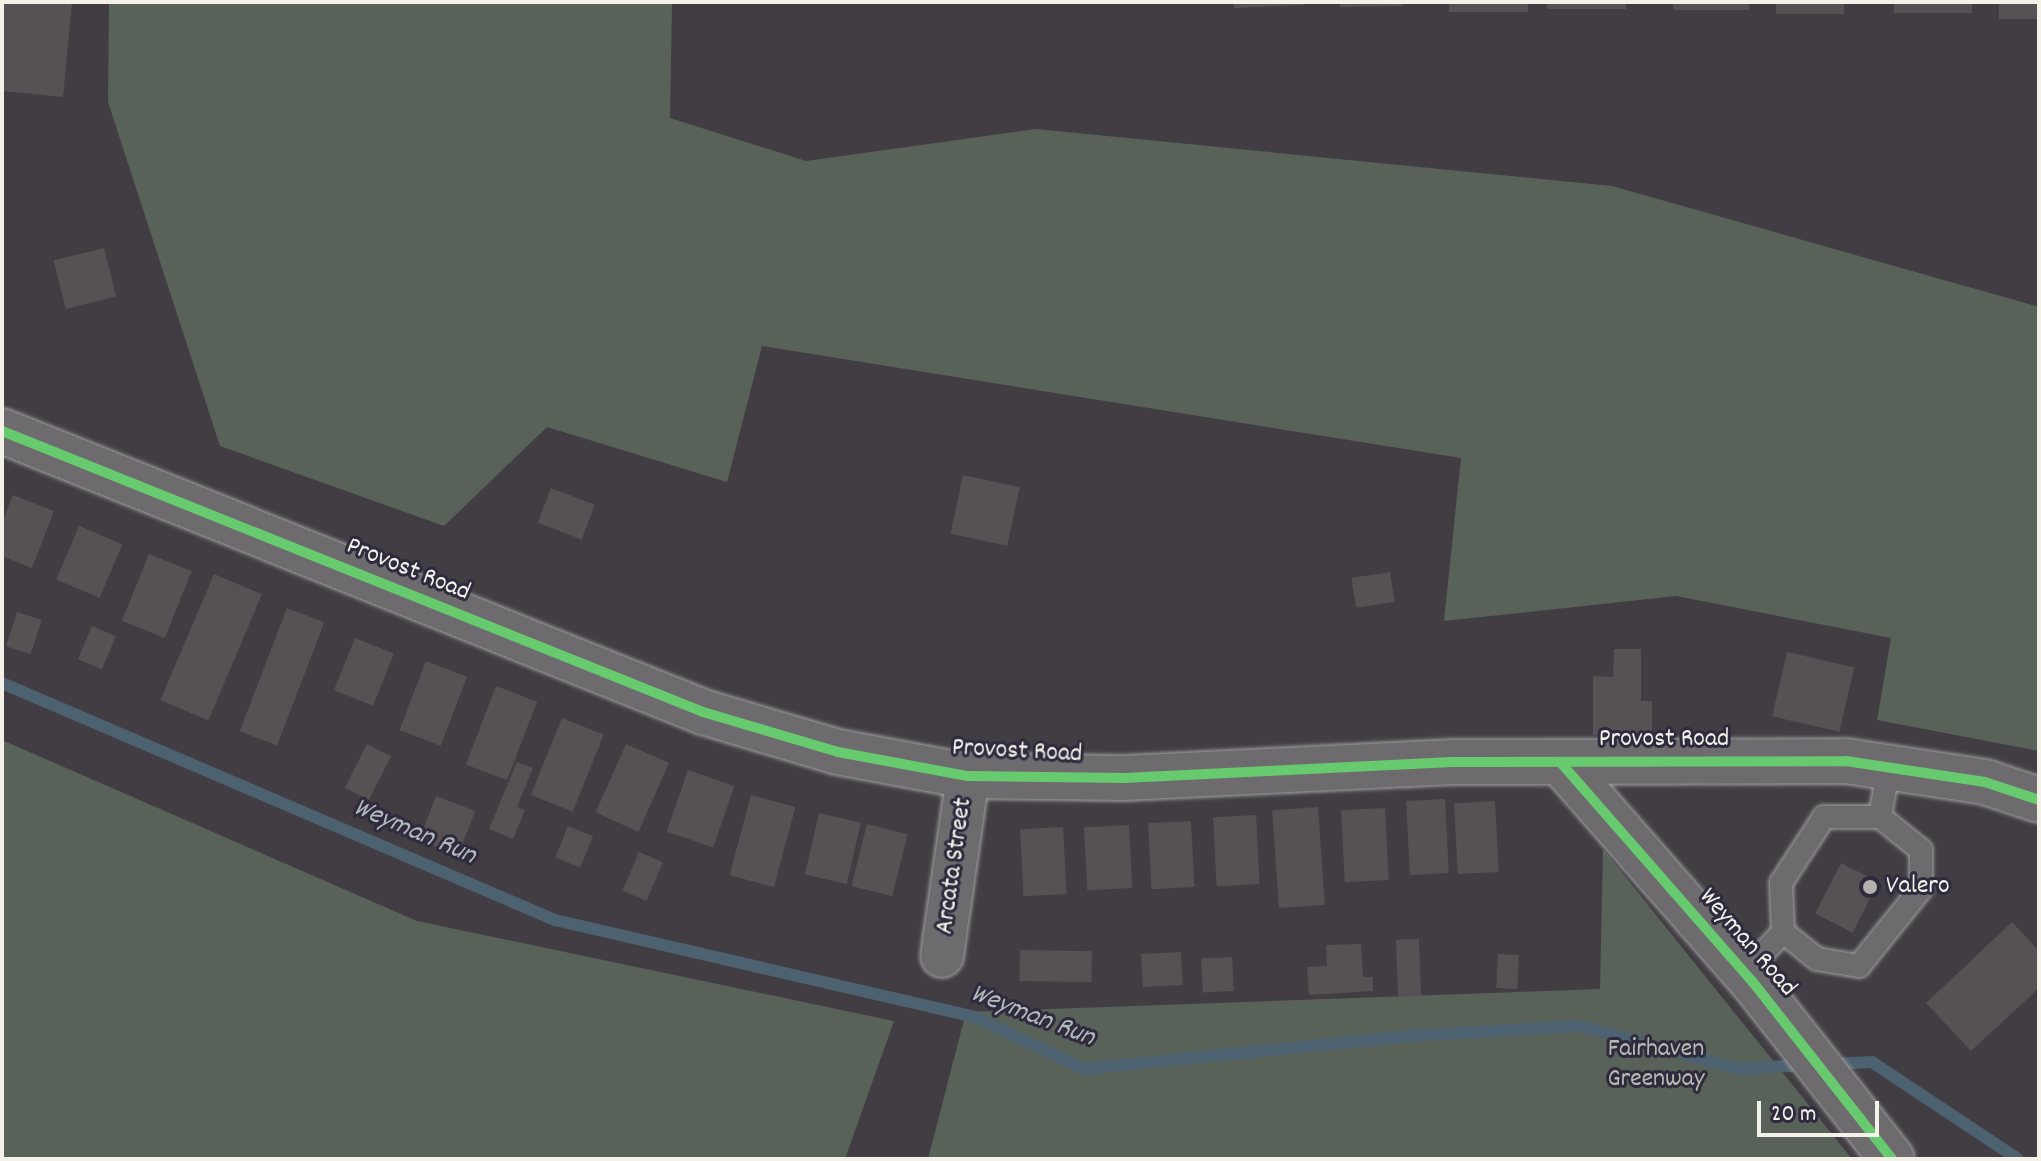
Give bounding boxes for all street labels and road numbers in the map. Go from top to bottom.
street label: Provost Road [342,531,474,609]
street label: Provost Road [1599,724,1729,756]
street label: Provost Road [951,733,1083,771]
street label: Arcata Street [930,796,980,936]
street label: Weyman Road [1691,882,1803,1004]

